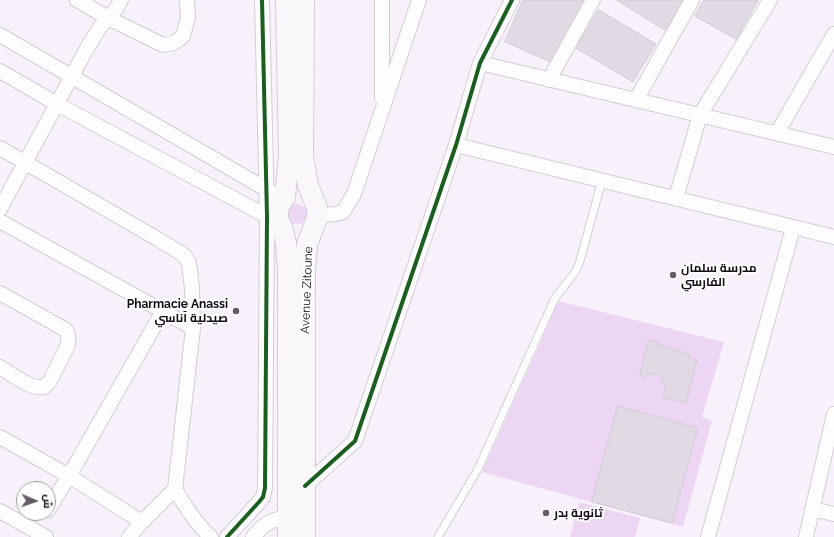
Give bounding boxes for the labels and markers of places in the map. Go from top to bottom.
place label: مدرسة سلمان الفارسي [681,261,757,289]
marker: مدرسة سلمان الفارسي [668,270,678,280]
place label: Pharmacie Anassi صيدلية آناسي [127,297,228,325]
marker: Pharmacie Anassi صيدلية آناسي [231,306,241,316]
place label: ثانوية بدر [554,506,603,520]
marker: ثانوية بدر [541,508,551,518]

